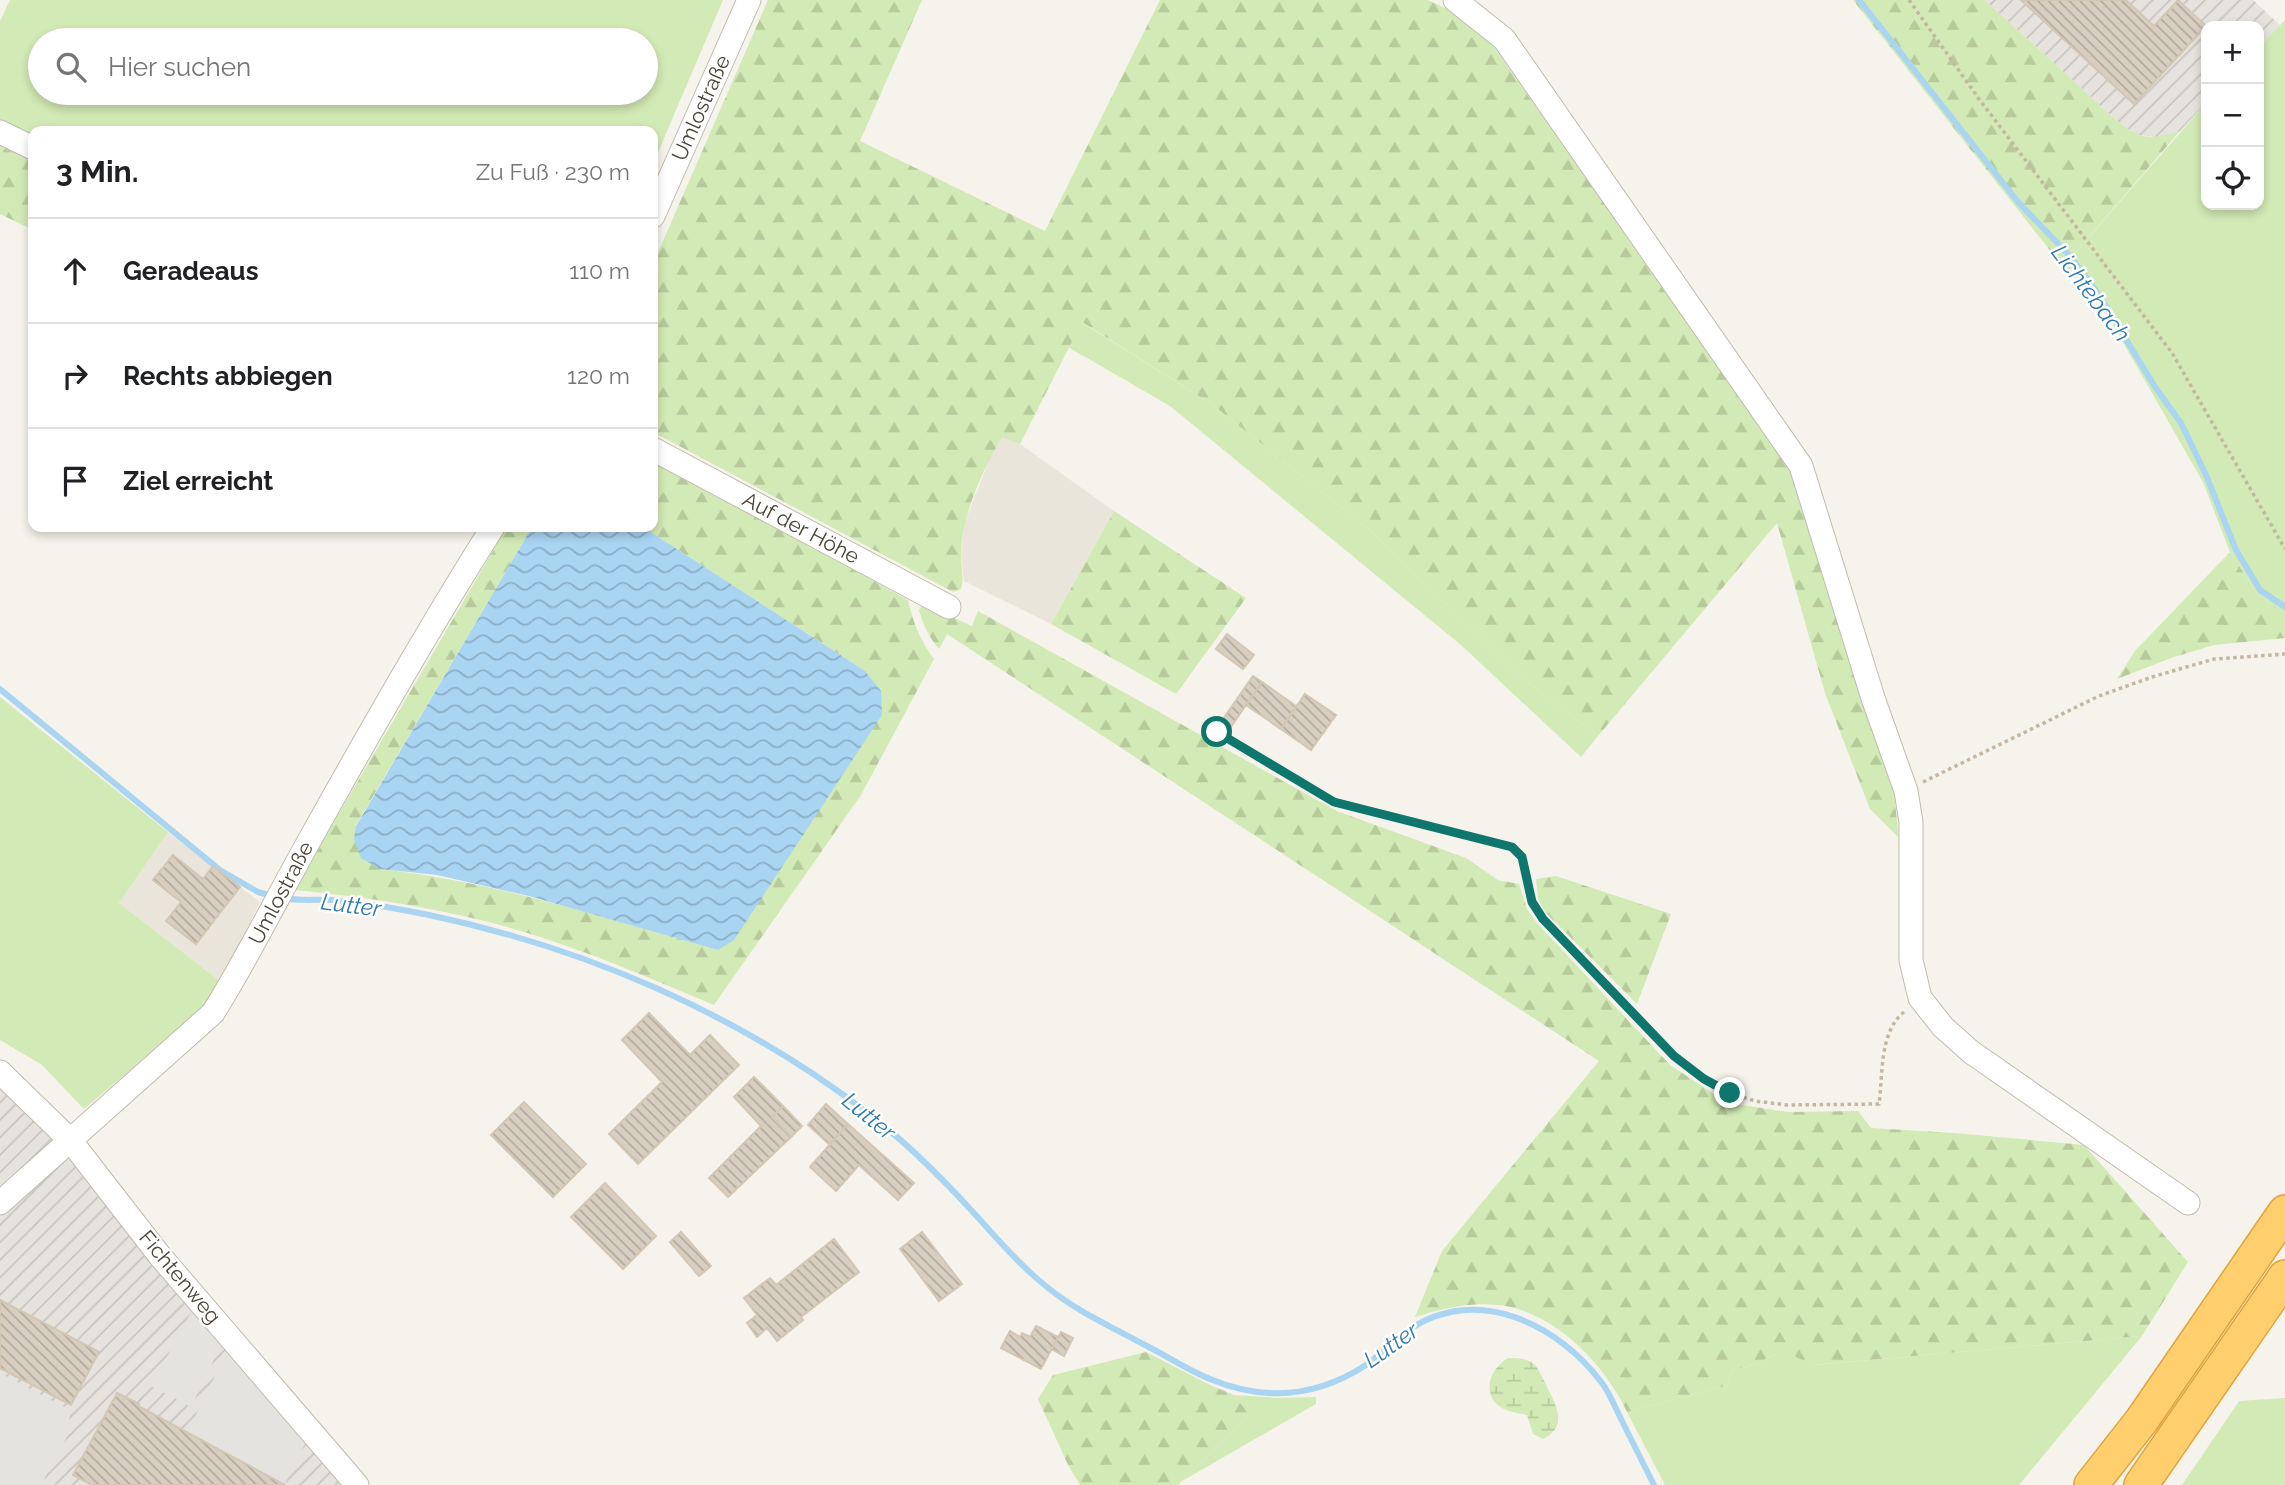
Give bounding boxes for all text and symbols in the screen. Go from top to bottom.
map controls [2201,21,2264,210]
button: + [2201,21,2264,84]
search box [28,28,658,105]
icon: search [52,48,90,86]
street label: Umlostraße [666,51,735,165]
text: Hier suchen [108,52,251,82]
button: − [2201,84,2264,147]
button: locate [2201,147,2264,210]
text: 3 Min. [56,154,138,189]
text: Zu Fuß · 230 m [476,158,630,185]
water label: Lichtebach [2046,239,2137,346]
icon: ahead [56,252,94,290]
text: Geradeaus [123,256,259,286]
text: 110 m [569,257,630,284]
icon: right [56,357,94,395]
text: Rechts abbiegen [123,361,333,391]
text: 120 m [567,362,630,389]
icon: arrive [56,462,94,500]
text: Ziel erreicht [123,466,273,496]
street label: Auf der Höhe [739,486,864,569]
route start [1201,716,1232,747]
street label: Umlostraße [243,837,318,949]
water label: Lutter [319,887,384,922]
route end [1714,1077,1745,1108]
water label: Lutter [837,1086,902,1146]
street label: Fichtenweg [134,1225,227,1328]
water label: Lutter [1358,1316,1424,1373]

